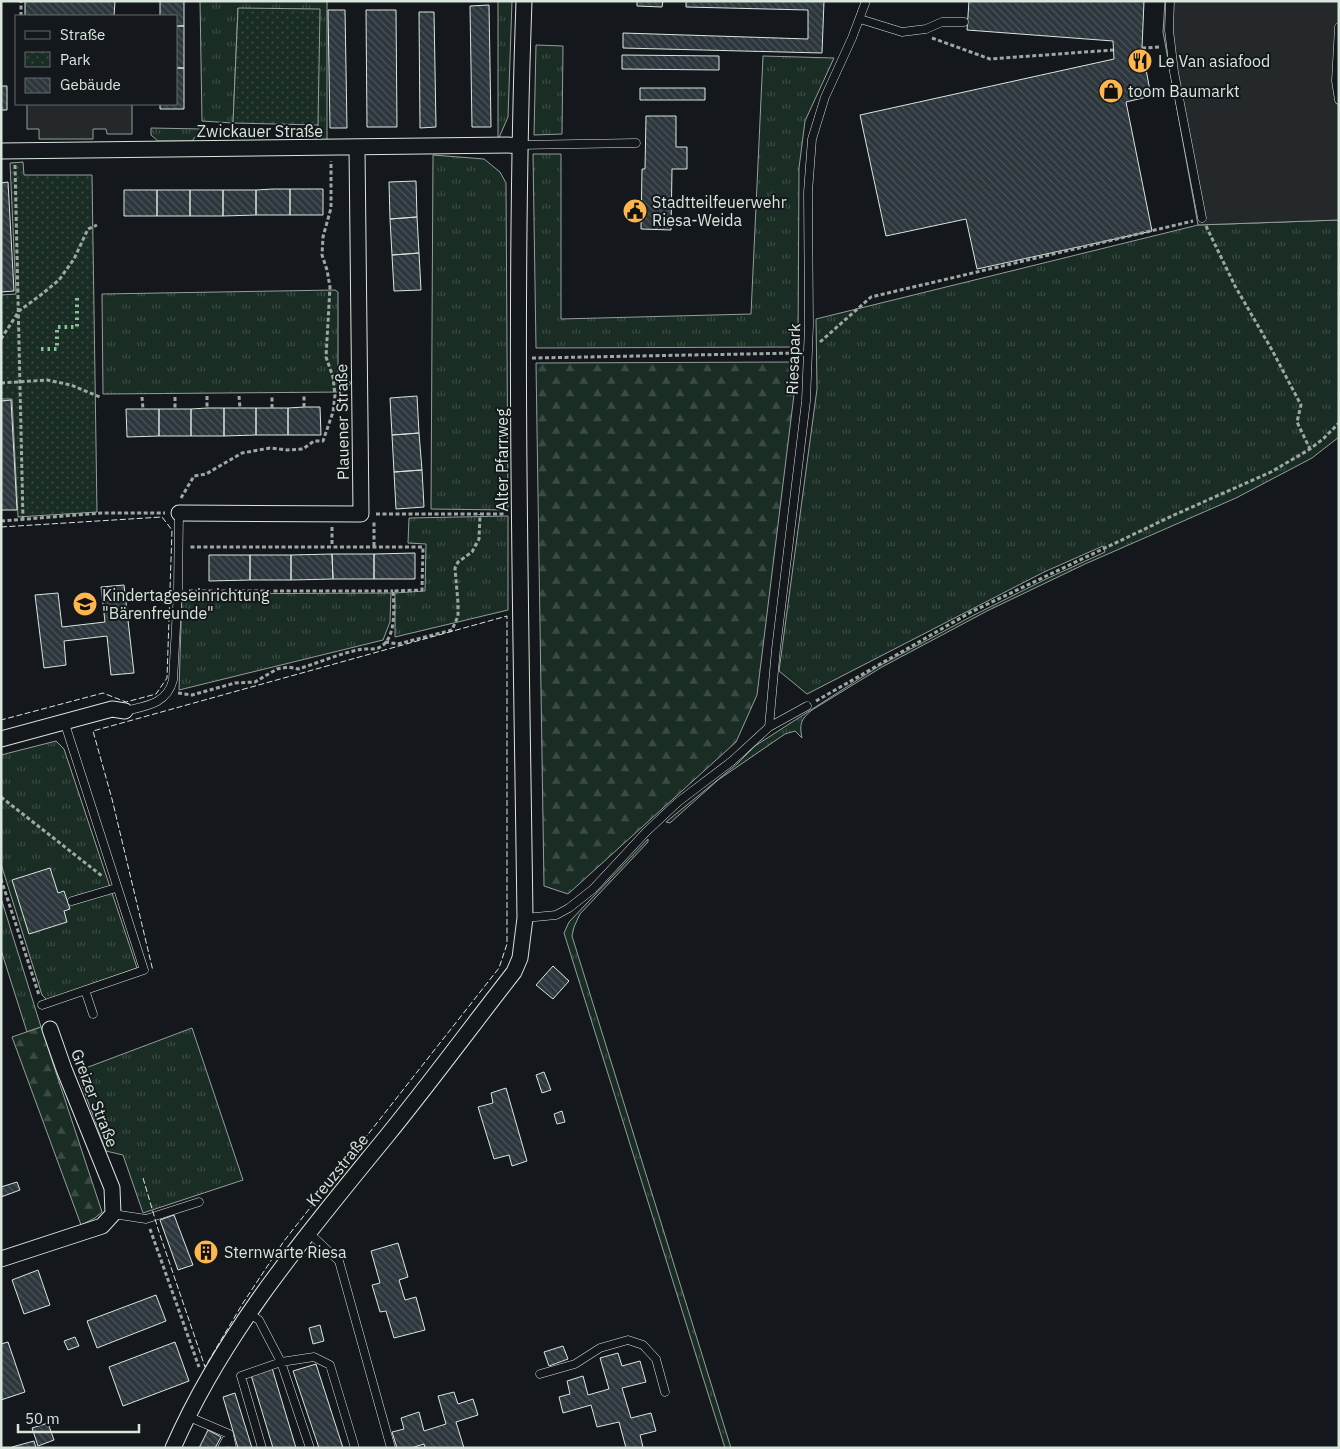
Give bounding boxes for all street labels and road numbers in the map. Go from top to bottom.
street label: Zwickauer Straße [197,121,323,141]
street label: Riesapark [782,322,804,395]
street label: Plauener Straße [331,363,353,480]
street label: Alter Pfarrweg [492,408,512,512]
street label: Greizer Straße [67,1046,123,1150]
street label: Kreuzstraße [302,1129,373,1210]

